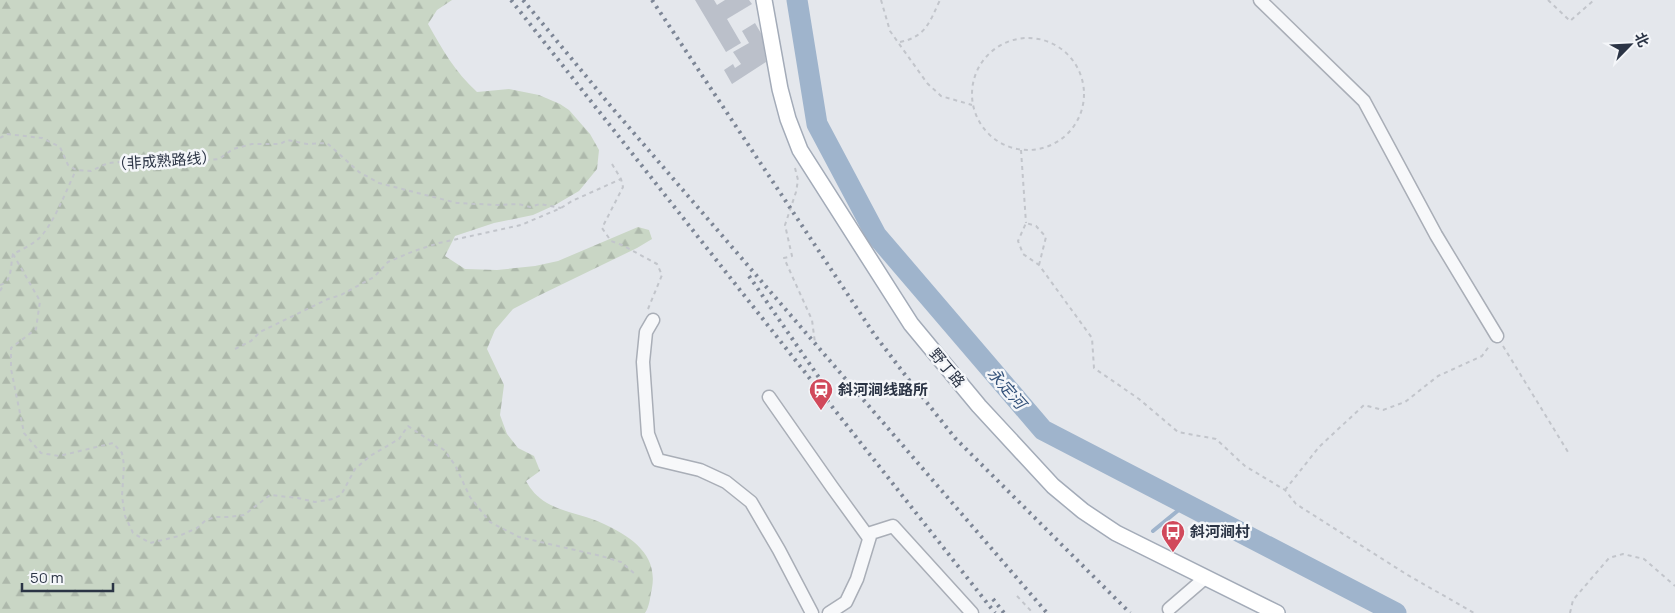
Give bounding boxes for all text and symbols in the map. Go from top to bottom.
north arrow [1605,20,1655,70]
text: 北 [1631,29,1654,50]
street label: （非成熟路线） [111,146,217,175]
street label: 野丁路 [925,344,970,392]
water label: 永定河 [983,363,1033,416]
station icon: 斜河涧线路所 [808,377,834,411]
place label: 斜河涧线路所 [838,379,928,400]
bus stop icon: 斜河涧村 [1160,519,1186,553]
place label: 斜河涧村 [1190,521,1250,542]
scale bar [22,560,114,592]
text: 50 m [30,567,64,588]

